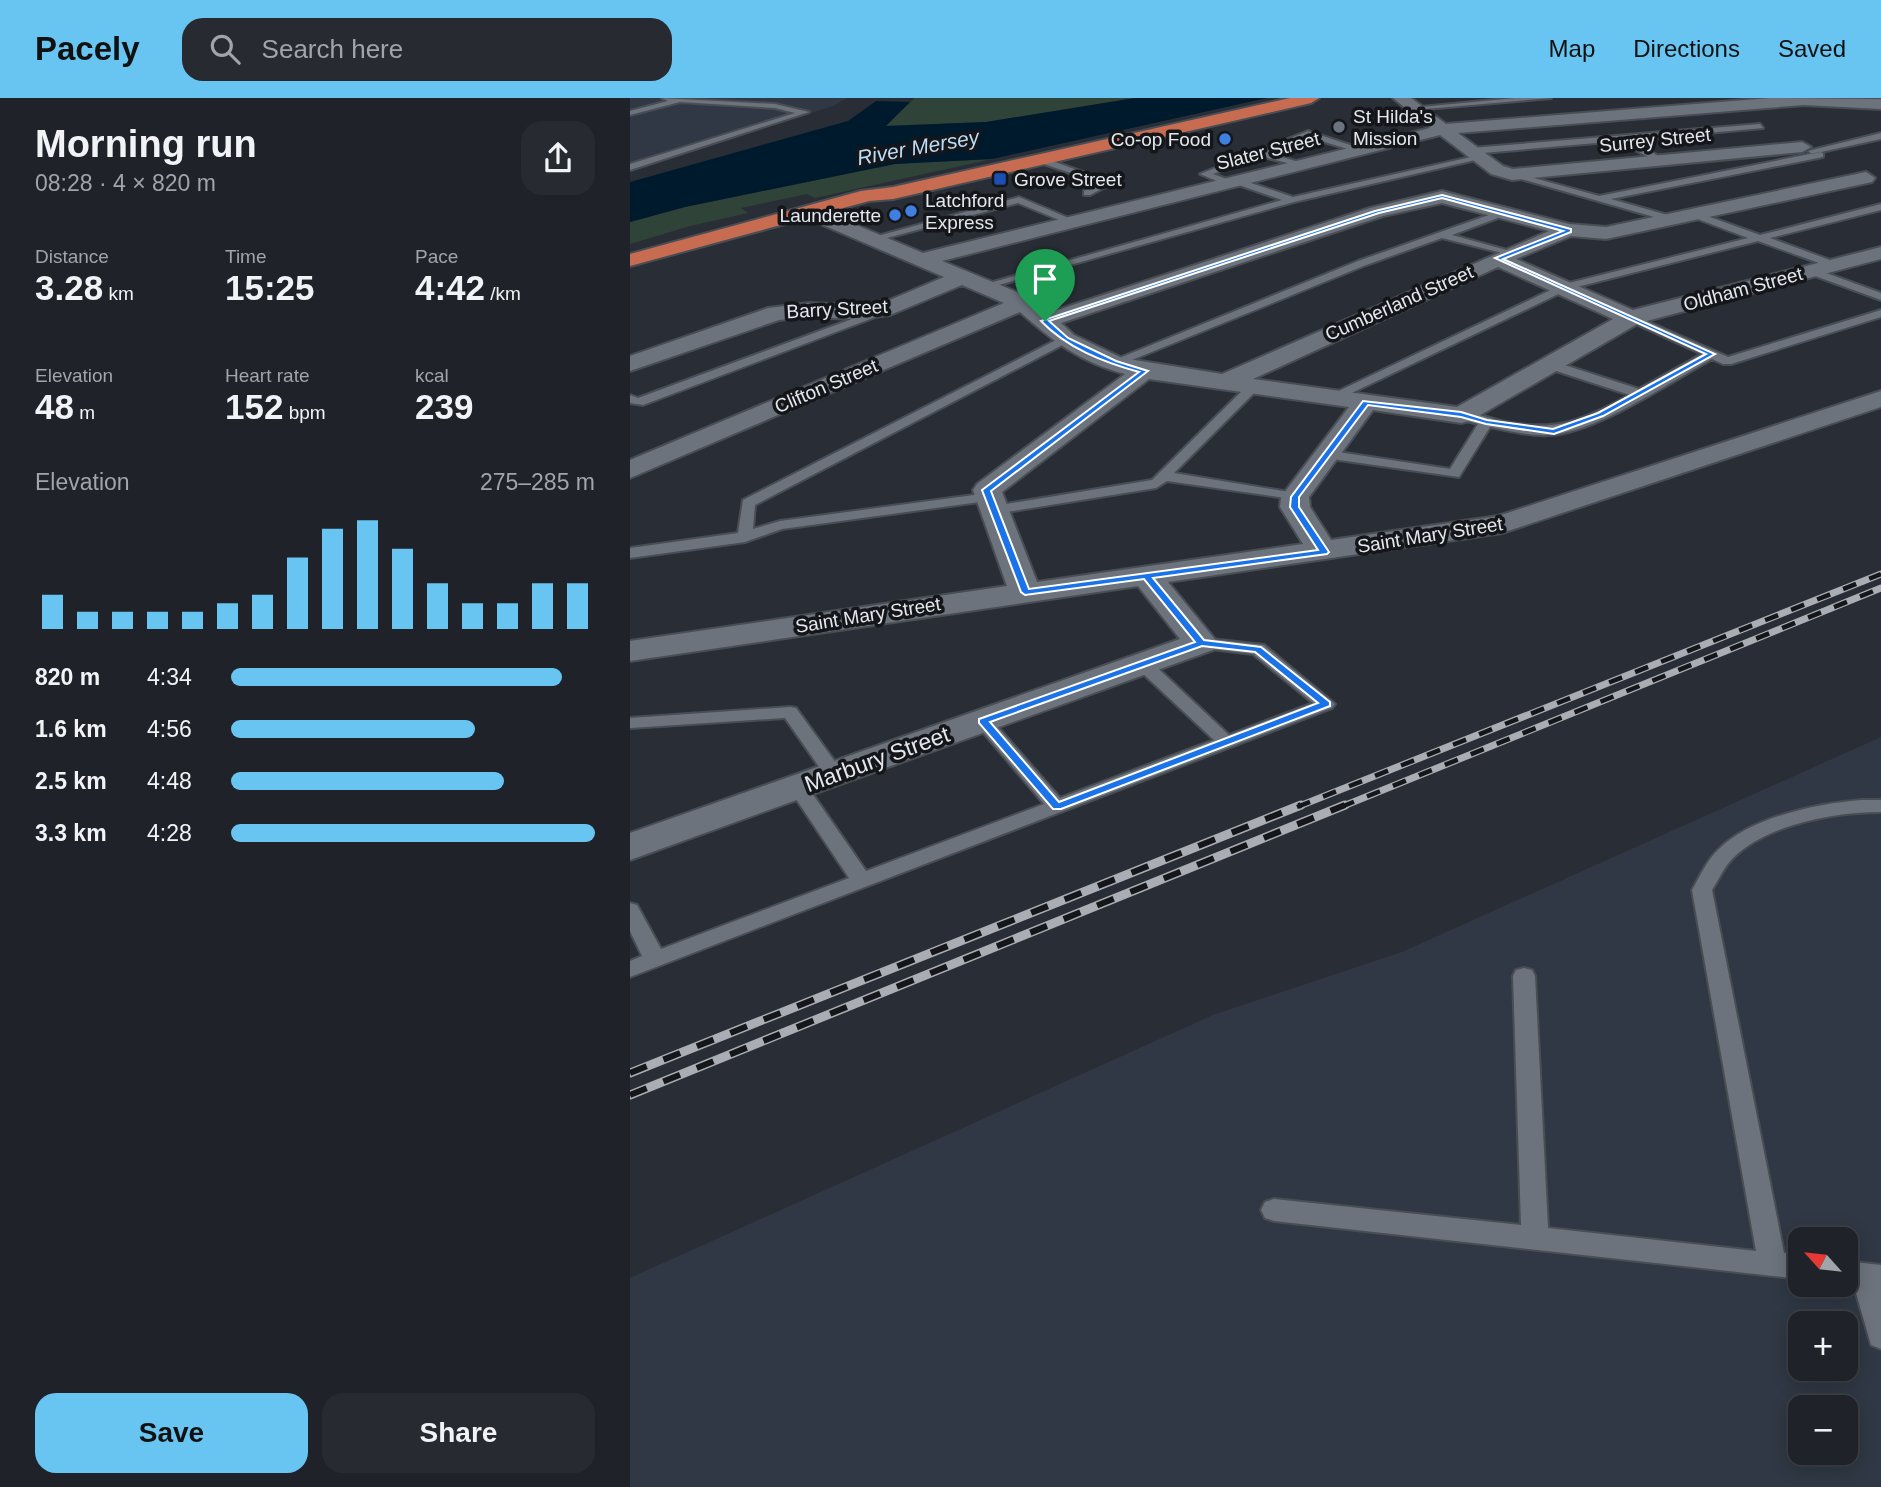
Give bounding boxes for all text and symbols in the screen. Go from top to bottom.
search box [182,18,672,81]
text: Pacely [35,30,140,67]
icon: search [206,30,244,68]
text: Search here [262,34,403,64]
text: Map [1549,35,1595,62]
text: Directions [1633,35,1740,62]
text: Saved [1778,35,1846,62]
place label: St Hilda's Mission [1353,106,1433,149]
marker: St Hilda's Mission [1331,119,1347,135]
button: share [521,121,595,195]
text: Morning run [35,123,257,165]
street label: Surrey Street [1598,124,1712,156]
water label: River Mersey [855,125,982,169]
street label: Slater Street [1214,128,1322,174]
place label: Co-op Food [1111,129,1211,150]
marker: Co-op Food [1217,131,1233,147]
place label: Grove Street [1014,169,1122,190]
text: 08:28 · 4 × 820 m [35,170,216,196]
marker: Grove Street [992,171,1008,187]
place label: Latchford Express [925,190,1004,233]
marker: Latchford Express [903,203,919,219]
place label: Launderette [780,205,881,226]
marker: Launderette [887,207,903,223]
text: Distance [35,246,109,267]
text: Time [225,246,267,267]
text: Pace [415,246,458,267]
pin [1015,249,1075,321]
icon: arrive [1026,260,1064,298]
street label: Cumberland Street [1322,261,1477,345]
street label: Oldham Street [1681,263,1806,315]
text: 3.28 [35,268,103,307]
text: 15:25 [225,268,315,307]
text: 4:42 [415,268,485,307]
text: km [103,283,134,304]
text: /km [485,283,521,304]
street label: Barry Street [786,296,889,322]
street label: Clifton Street [771,355,881,417]
text: Elevation [35,365,113,386]
text: Heart rate [225,365,309,386]
text: kcal [415,365,449,386]
text: 48 [35,387,74,426]
text: 152 [225,387,283,426]
text: 239 [415,387,473,426]
text: m [74,402,95,423]
text: bpm [283,402,326,423]
text: Elevation [35,469,130,495]
text: 275–285 m [480,469,595,495]
street label: Saint Mary Street [1356,513,1505,557]
street label: Saint Mary Street [794,593,943,637]
text: 820 m [35,664,100,690]
text: 4:34 [147,664,192,690]
text: 1.6 km [35,716,107,742]
text: 4:56 [147,716,192,742]
street label: Marbury Street [801,721,953,797]
text: 2.5 km [35,768,107,794]
text: 4:48 [147,768,192,794]
text: 3.3 km [35,820,107,846]
text: 4:28 [147,820,192,846]
north arrow [1788,1227,1858,1297]
map controls [1788,1227,1858,1465]
button: + [1788,1311,1858,1381]
button: Save [35,1393,308,1473]
button: Share [322,1393,595,1473]
button: − [1788,1395,1858,1465]

